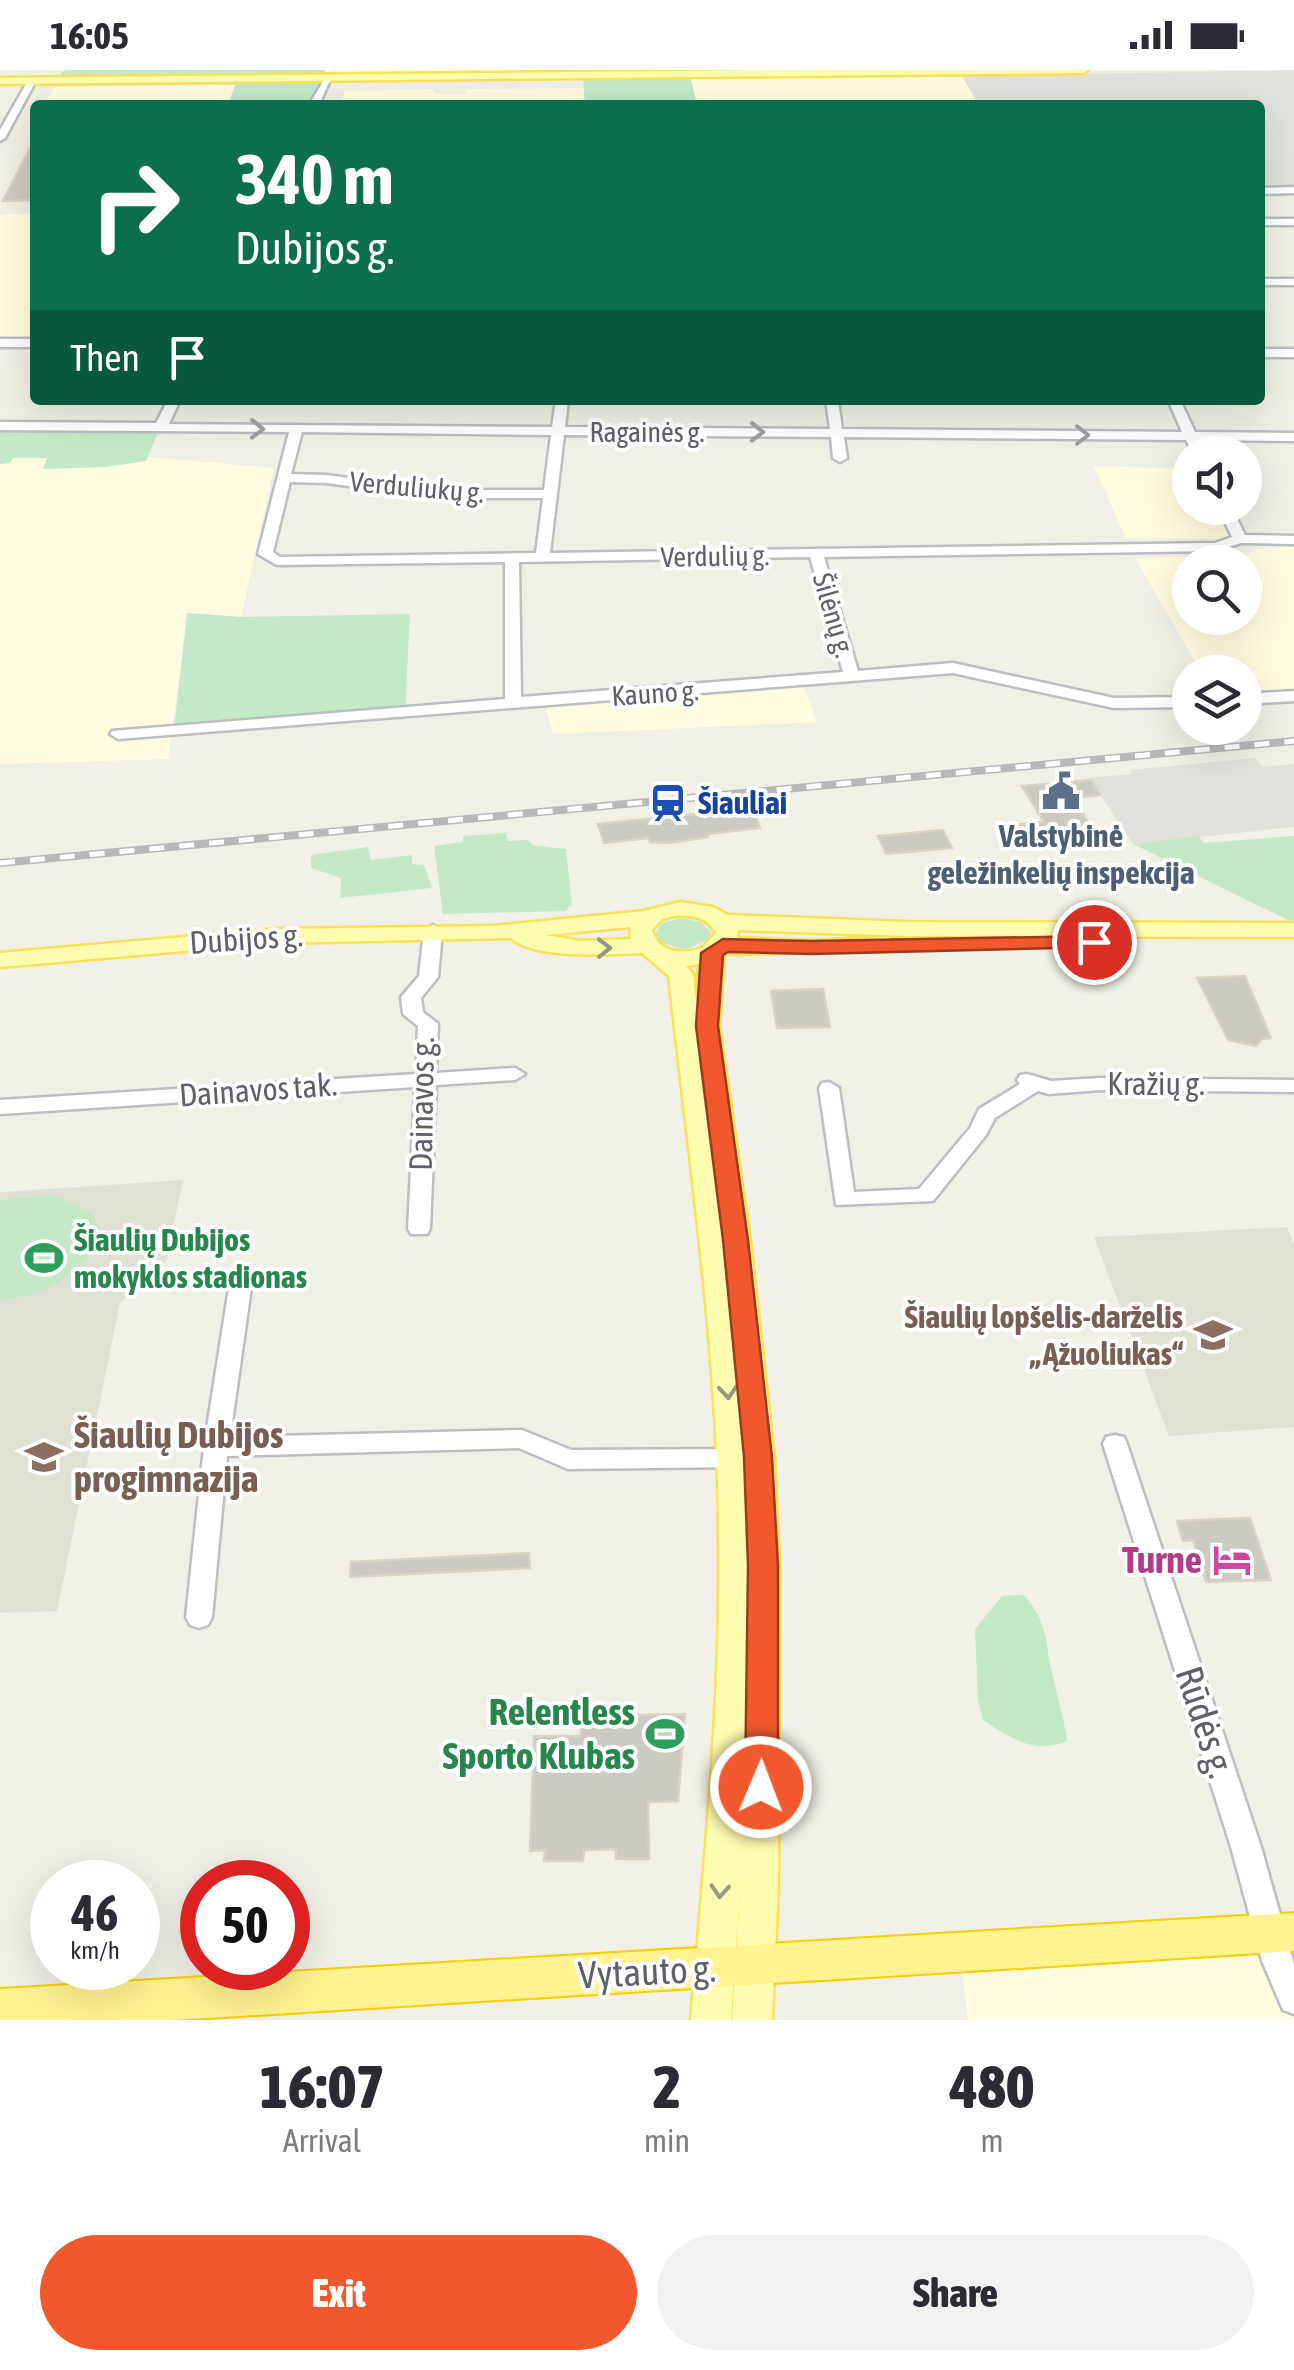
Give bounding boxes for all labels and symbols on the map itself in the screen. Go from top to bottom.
street label: Ragainės g. [590,416,705,448]
one-way arrow [250,418,266,440]
one-way arrow [750,422,766,443]
one-way arrow [1076,424,1091,446]
street label: Verduliukų g. [348,465,486,509]
street label: Verdulių g. [660,539,770,573]
street label: Šilėnų g. [807,569,861,661]
street label: Kauno g. [610,674,700,712]
public building icon: Valstybinė geležinkelių inspekcija [1040,770,1082,812]
station icon: Šiauliai [647,782,689,824]
place label: Šiauliai [698,784,787,821]
place label: Valstybinė geležinkelių inspekcija [927,817,1195,891]
pin [1052,900,1137,985]
street label: Dubijos g. [188,916,304,961]
one-way arrow [596,937,612,958]
street label: Dainavos g. [402,1037,441,1171]
street label: Kražių g. [1107,1065,1205,1102]
street label: Dainavos tak. [178,1066,338,1113]
place label: Šiaulių Dubijos mokyklos stadionas [74,1221,307,1295]
sports icon: Šiaulių Dubijos mokyklos stadionas [23,1237,65,1279]
place label: Šiaulių lopšelis-darželis „Ąžuoliukas“ [905,1298,1184,1372]
school or university icon: Šiaulių lopšelis-darželis „Ąžuoliukas“ [1192,1314,1234,1356]
one-way arrow [716,1385,738,1401]
place label: Šiaulių Dubijos progimnazija [74,1413,284,1500]
school or university icon: Šiaulių Dubijos progimnazija [23,1436,65,1478]
place label: Turne [1122,1538,1202,1581]
hotel icon: Turne [1211,1539,1253,1581]
street label: Rūdės g. [1167,1661,1244,1783]
place label: Relentless Sporto Klubas [443,1690,635,1777]
sports icon: Relentless Sporto Klubas [644,1713,686,1755]
position arrow [709,1735,813,1839]
speed limit sign: 50 [180,1860,310,1990]
one-way arrow [710,1884,731,1900]
street label: Vytauto g. [577,1946,717,1997]

